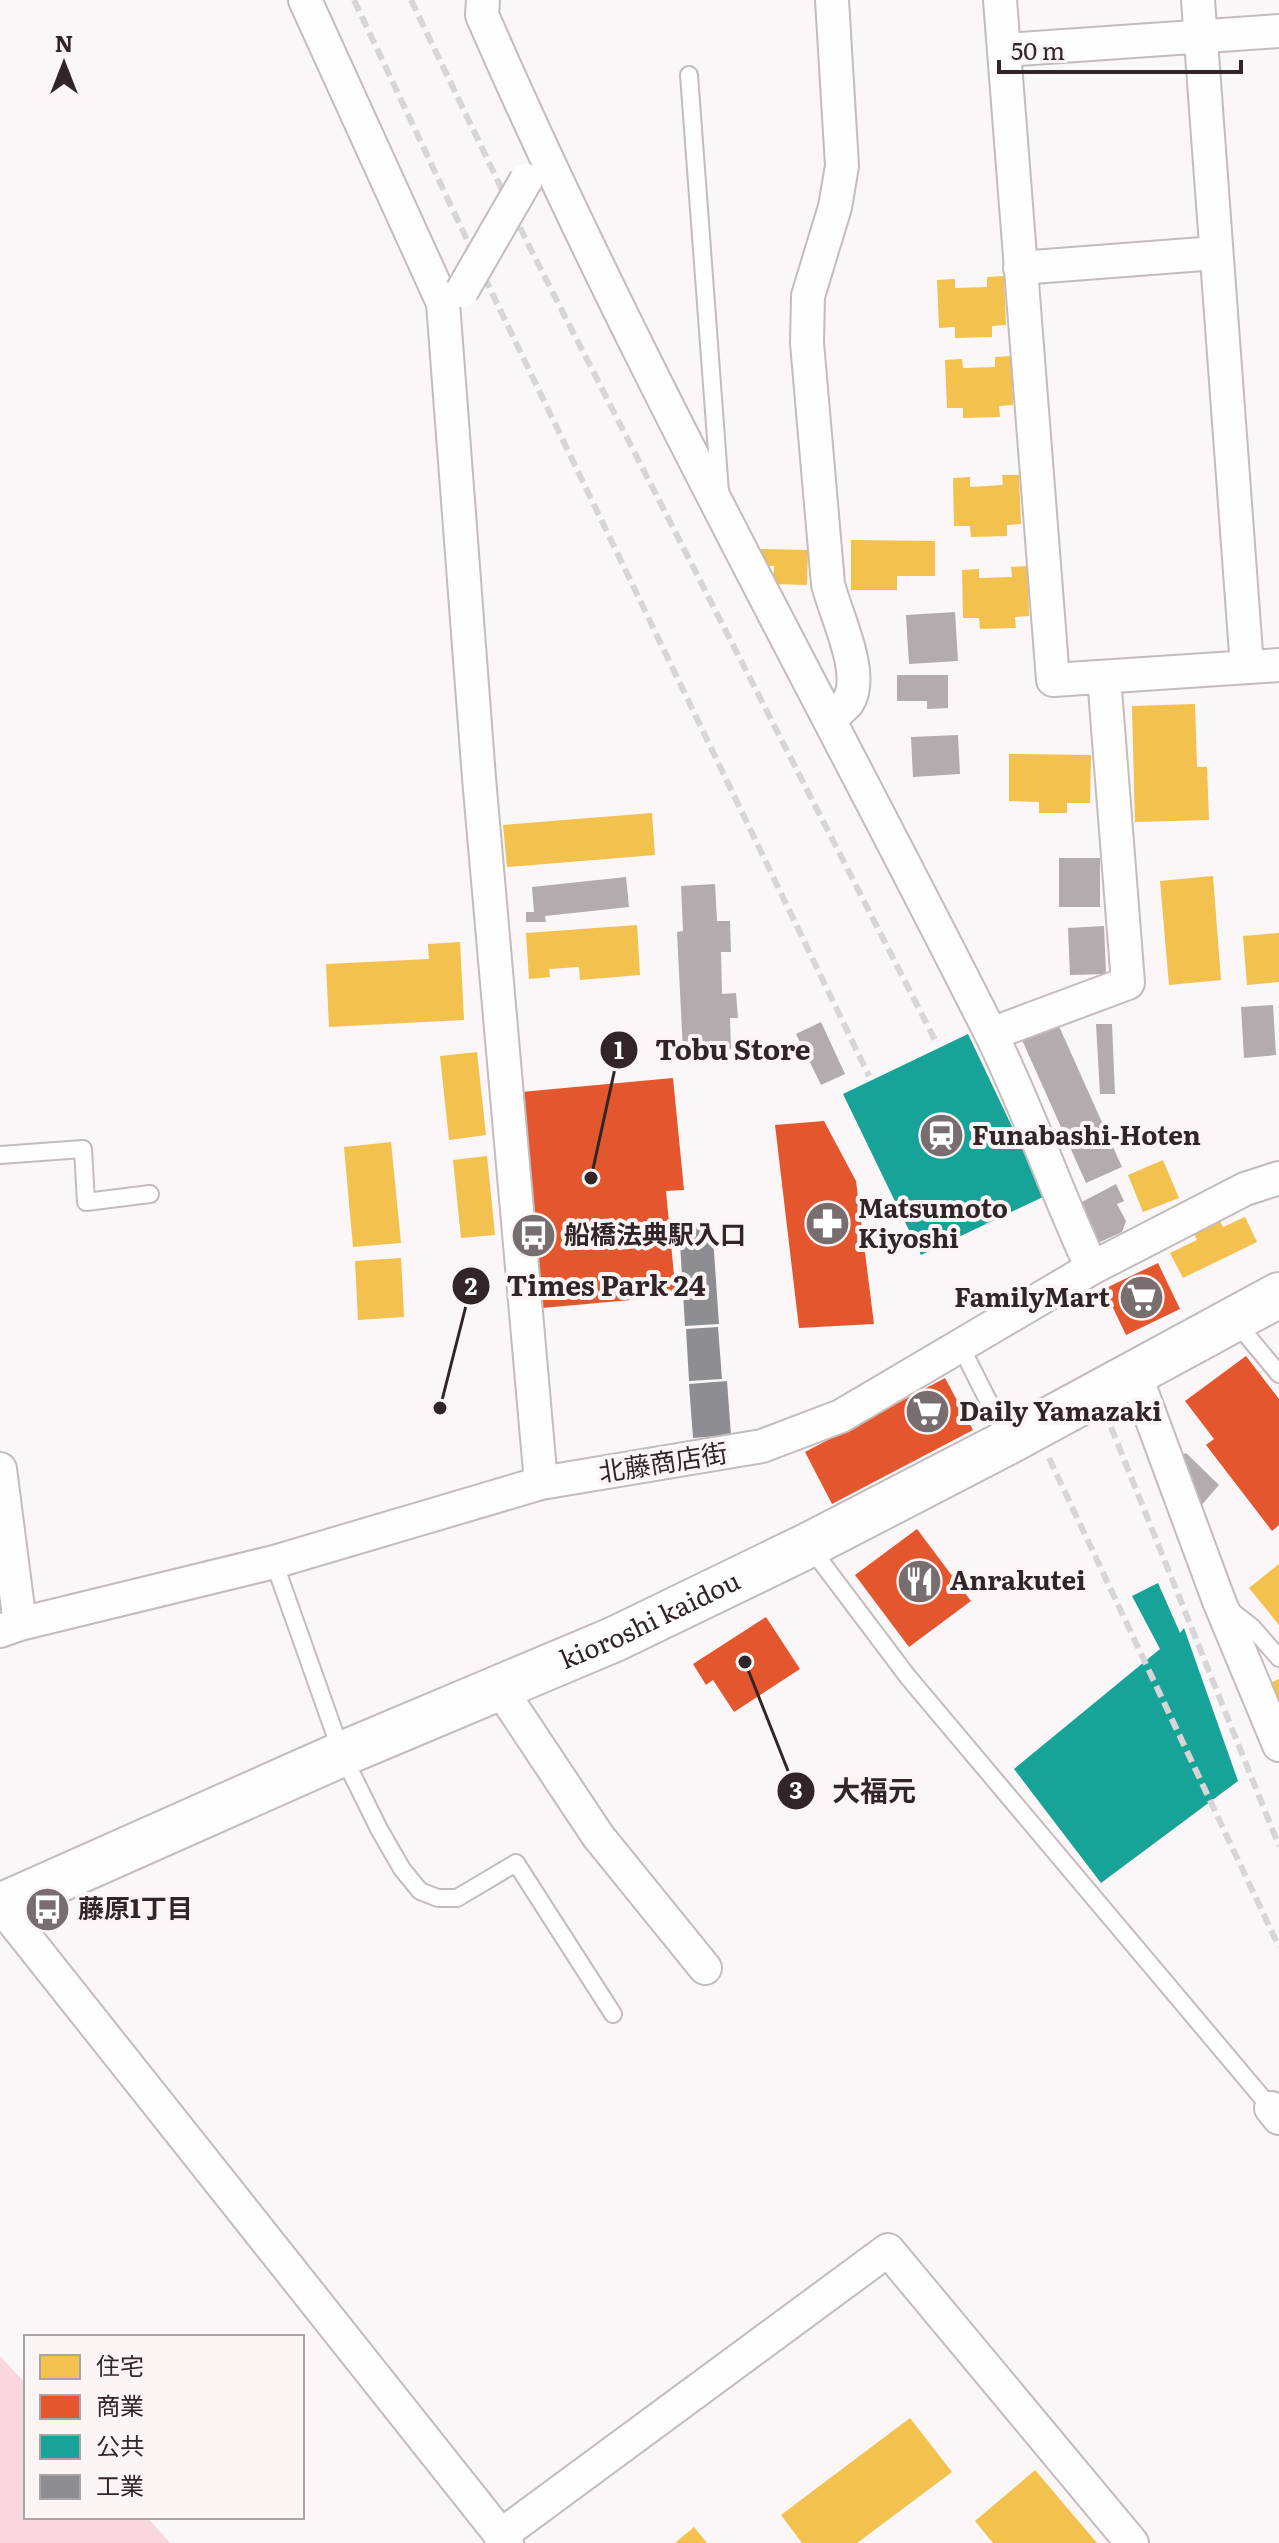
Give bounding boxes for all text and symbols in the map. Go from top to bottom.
north arrow [24,24,104,104]
scale bar [999,24,1241,74]
text: N [55,26,73,59]
text: 50 m [1011,32,1065,67]
callout: Tobu Store [599,1024,827,1076]
text: Tobu Store [655,1027,811,1069]
text: 1 [614,1031,624,1066]
station icon: Funabashi-Hoten [917,1112,965,1160]
place label: Funabashi-Hoten [972,1114,1201,1153]
place label: Matsumoto Kiyoshi [858,1187,1008,1256]
pharmacy icon: Matsumoto Kiyoshi [803,1200,851,1248]
bus stop icon: 船橋法典駅入口 [509,1211,557,1259]
place label: 船橋法典駅入口 [564,1213,746,1252]
callout: Times Park 24 [451,1260,722,1312]
text: Times Park 24 [506,1263,706,1305]
text: 2 [465,1267,478,1302]
supermarket icon: FamilyMart [1117,1274,1165,1322]
place label: FamilyMart [954,1276,1111,1315]
supermarket icon: Daily Yamazaki [904,1388,952,1436]
place label: Daily Yamazaki [959,1390,1162,1429]
street label: 北藤商店街 [595,1431,730,1490]
restaurant icon: Anrakutei [895,1557,943,1605]
street label: kioroshi kaidou [553,1559,746,1677]
place label: Anrakutei [950,1559,1086,1598]
callout: 大福元 [776,1765,932,1817]
text: 大福元 [832,1768,916,1810]
text: 3 [789,1771,803,1806]
bus stop icon: 藤原1丁目 [23,1885,71,1933]
place label: 藤原1丁目 [78,1887,193,1926]
legend [24,2335,304,2519]
text: 住宅 [96,2347,144,2382]
text: 商業 [96,2387,144,2422]
text: 公共 [96,2427,144,2462]
text: 工業 [96,2467,144,2502]

